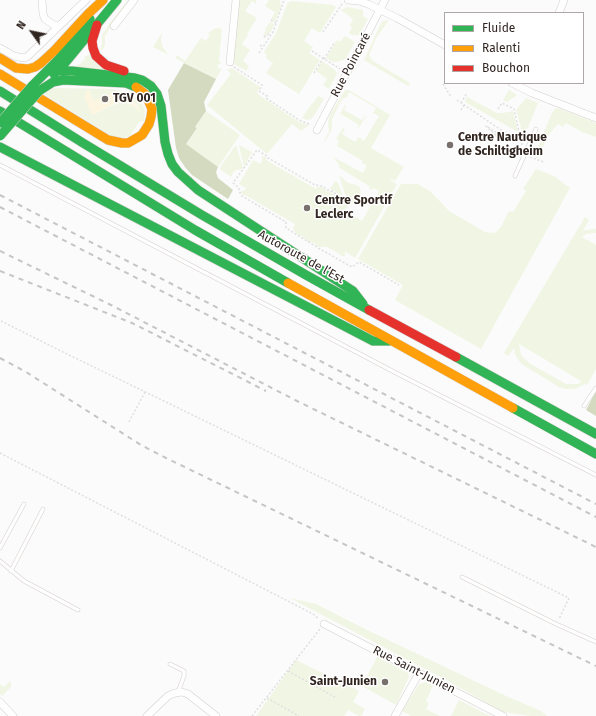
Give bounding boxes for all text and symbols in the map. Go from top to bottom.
north arrow [12,12,52,52]
legend [444,12,584,84]
text: N [14,19,29,32]
text: Fluide [482,21,515,35]
street label: Rue Poincaré [328,30,374,100]
text: Ralenti [482,41,520,55]
text: Bouchon [482,61,530,75]
place label: TGV 001 [113,92,156,106]
marker: TGV 001 [100,94,110,104]
place label: Centre Nautique de Schiltigheim [458,131,547,159]
marker: Centre Nautique de Schiltigheim [445,140,455,150]
place label: Centre Sportif Leclerc [315,194,392,222]
marker: Centre Sportif Leclerc [302,203,312,213]
street label: Autoroute de l’Est [255,227,347,287]
street label: Rue Saint-Junien [370,643,458,697]
place label: Saint-Junien [310,675,377,689]
marker: Saint-Junien [380,677,390,687]

